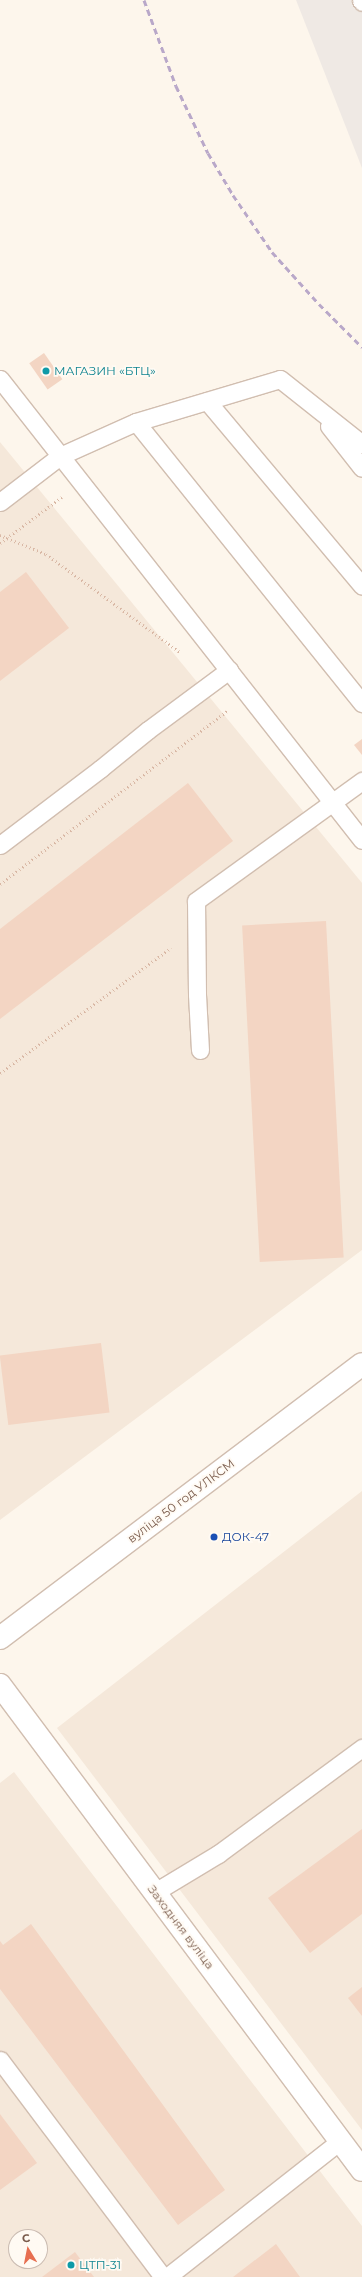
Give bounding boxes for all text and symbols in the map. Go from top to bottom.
place label: МАГАЗИН «БТЦ» [54,364,156,378]
marker: МАГАЗИН «БТЦ» [41,366,51,376]
street label: вуліца 50 год УЛКСМ [125,1456,237,1546]
place label: ДОК-47 [222,1530,269,1544]
marker: ДОК-47 [209,1532,219,1542]
street label: Заходняя вуліца [145,1882,217,1972]
north arrow [8,2229,48,2269]
text: С [21,2231,31,2246]
place label: ЦТП-31 [79,2258,121,2272]
marker: ЦТП-31 [66,2260,76,2270]

